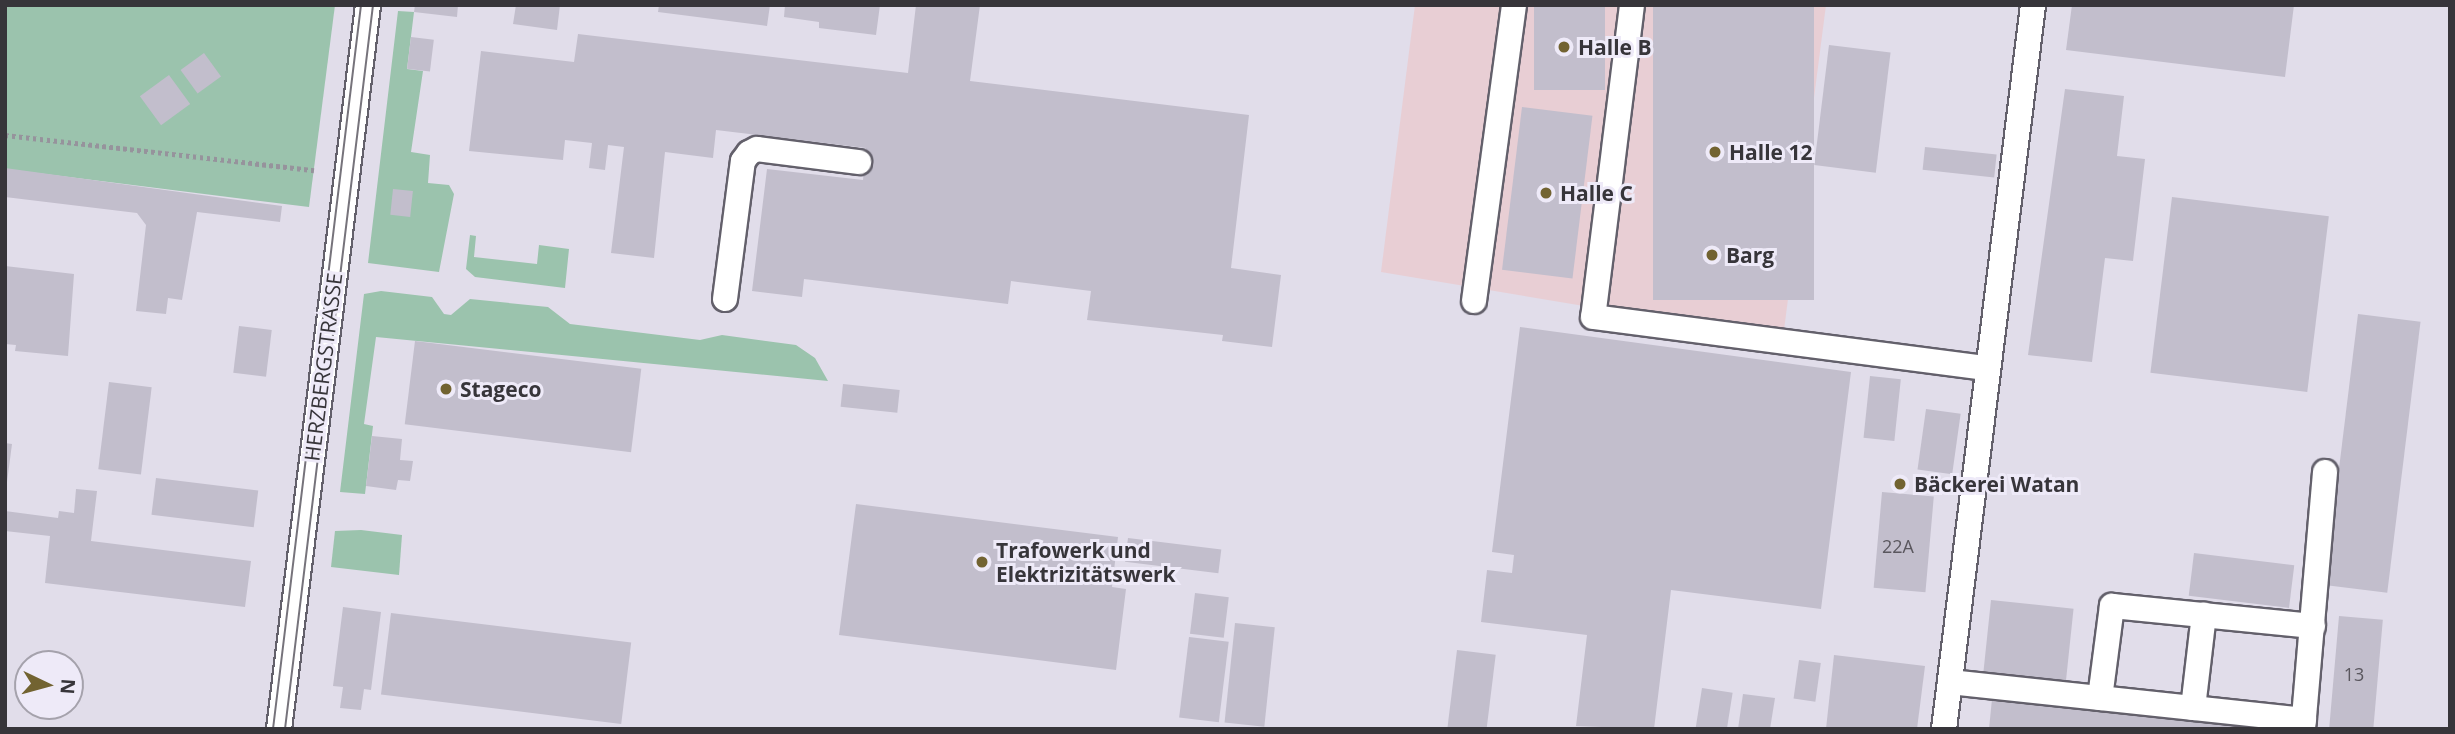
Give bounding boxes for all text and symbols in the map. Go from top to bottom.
place label: Halle B [1578,34,1652,60]
marker: Halle B [1556,39,1572,55]
place label: Halle 12 [1729,139,1812,165]
marker: Halle 12 [1707,144,1723,160]
place label: Halle C [1560,180,1633,206]
marker: Halle C [1538,185,1554,201]
place label: Barg [1726,242,1774,268]
marker: Barg [1704,247,1720,263]
street label: HERZBERGSTRASSE [299,271,347,463]
place label: Stageco [460,376,541,402]
marker: Stageco [438,381,454,397]
place label: Bäckerei Watan [1914,471,2079,497]
marker: Bäckerei Watan [1892,476,1908,492]
house number: 22A [1882,535,1914,557]
place label: Trafowerk und Elektrizitätswerk [996,537,1176,587]
marker: Trafowerk und Elektrizitätswerk [974,554,990,570]
north arrow [14,650,84,720]
house number: 13 [2344,663,2364,685]
text: N [54,678,82,695]

